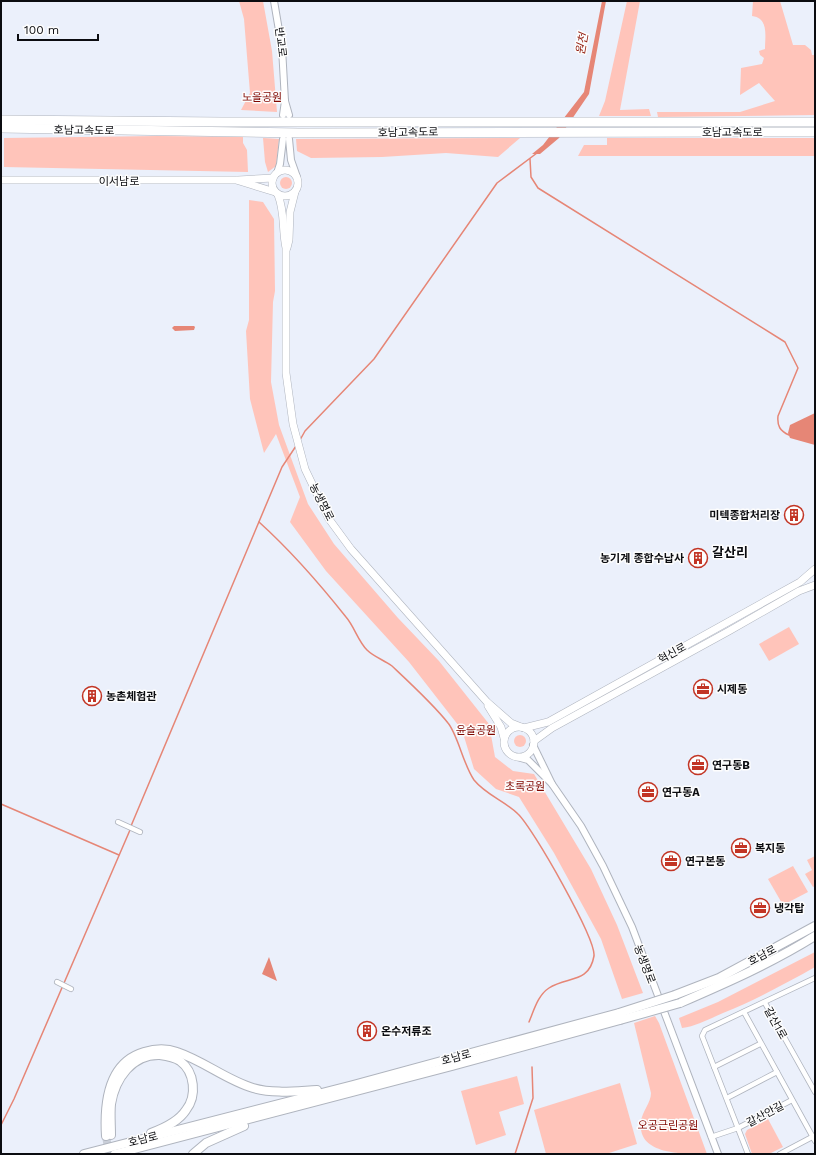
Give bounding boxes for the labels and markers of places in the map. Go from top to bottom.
building icon: 미텍종합처리장 [783,504,805,526]
place label: 미텍종합처리장 [709,509,780,522]
building icon: 농기계 종합수납사 [687,547,709,569]
place label: 농기계 종합수납사 [600,552,684,565]
office icon: 시제동 [692,678,714,700]
place label: 시제동 [717,683,747,696]
building icon: 농촌체험관 [81,685,103,707]
place label: 농촌체험관 [106,690,157,703]
office icon: 연구동B [687,754,709,776]
place label: 연구동B [712,759,750,772]
office icon: 연구동A [637,781,659,803]
place label: 연구동A [662,786,700,799]
office icon: 복지동 [730,837,752,859]
place label: 복지동 [755,842,785,855]
office icon: 연구본동 [660,850,682,872]
place label: 연구본동 [685,855,725,868]
office icon: 냉각탑 [749,897,771,919]
place label: 냉각탑 [774,902,804,915]
building icon: 온수저류조 [356,1020,378,1042]
place label: 온수저류조 [381,1025,432,1038]

